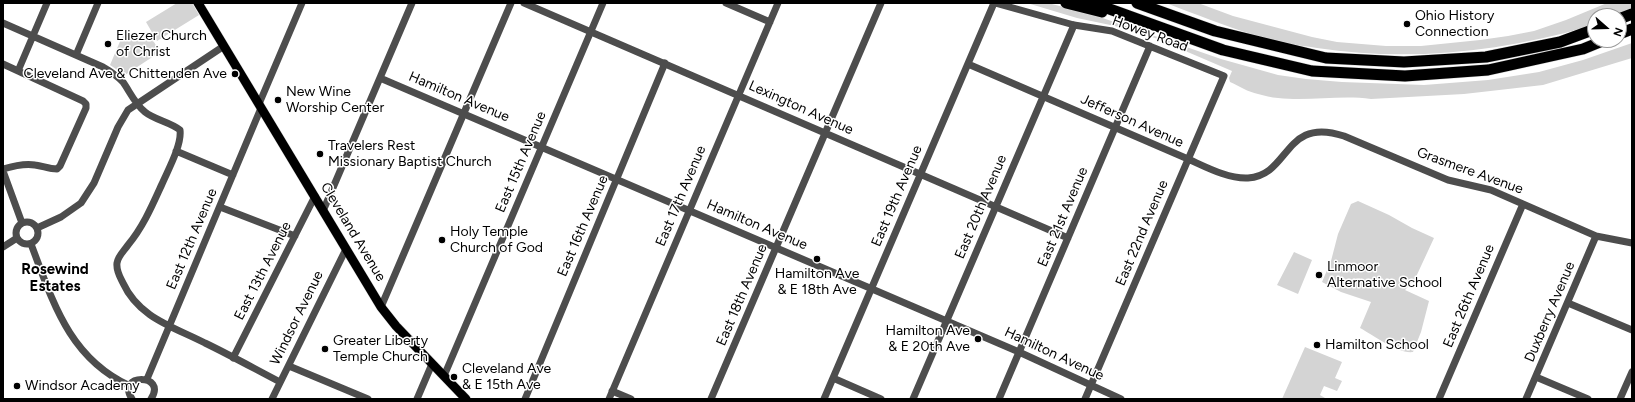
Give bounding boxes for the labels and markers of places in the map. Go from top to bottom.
place label: Ohio History Connection [1415,8,1494,40]
marker: Ohio History Connection [1402,19,1412,29]
place label: Eliezer Church of Christ [116,28,207,60]
marker: Eliezer Church of Christ [103,39,113,49]
place label: Cleveland Ave & Chittenden Ave [24,66,227,82]
marker: Cleveland Ave & Chittenden Ave [230,69,240,79]
place label: New Wine Worship Center [286,84,384,116]
marker: New Wine Worship Center [273,95,283,105]
place label: Travelers Rest Missionary Baptist Church [328,138,492,170]
marker: Travelers Rest Missionary Baptist Church [315,149,325,159]
place label: Holy Temple Church of God [450,224,543,256]
marker: Holy Temple Church of God [437,235,447,245]
marker: Hamilton Ave & E 18th Ave [812,254,822,264]
place label: Linmoor Alternative School [1327,259,1442,292]
place label: Hamilton Ave & E 18th Ave [775,266,859,298]
marker: Linmoor Alternative School [1314,270,1324,280]
place label: Hamilton Ave & E 20th Ave [885,323,970,356]
place label: Greater Liberty Temple Church [333,333,428,366]
marker: Hamilton Ave & E 20th Ave [973,334,983,344]
place label: Hamilton School [1325,337,1429,353]
marker: Hamilton School [1312,340,1322,350]
marker: Greater Liberty Temple Church [320,344,330,354]
place label: Cleveland Ave & E 15th Ave [462,361,551,394]
marker: Cleveland Ave & E 15th Ave [449,372,459,382]
place label: Windsor Academy [25,378,140,394]
marker: Windsor Academy [12,381,22,391]

